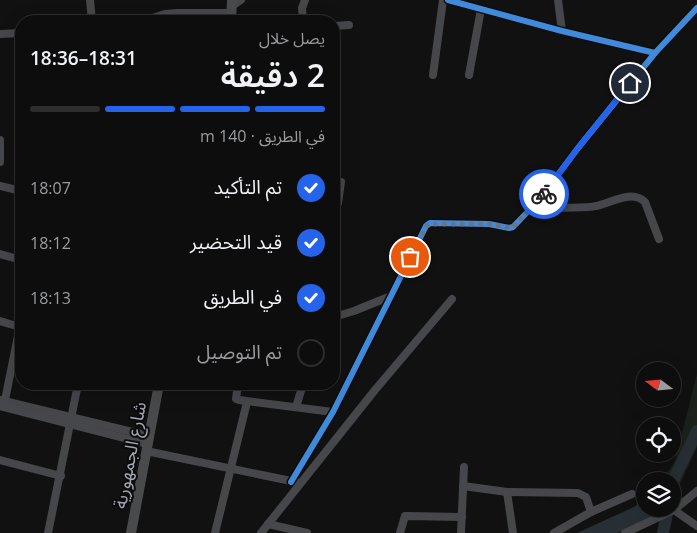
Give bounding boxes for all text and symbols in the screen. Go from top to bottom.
text: يصل خلال [259,27,325,49]
text: 18:31–18:36 [30,45,137,71]
text: 2 دقيقة [221,53,325,96]
pin [609,62,651,104]
icon: home [616,69,644,97]
text: في الطريق · 140 m [200,125,325,147]
courier [519,169,569,219]
text: تم التأكيد [214,174,282,200]
icon: check [297,174,325,202]
text: 18:07 [30,177,71,199]
icon: bike [530,180,558,208]
text: قيد التحضير [190,229,282,255]
icon: check [297,229,325,257]
text: 18:12 [30,232,71,254]
pin [389,236,431,278]
icon: bag [396,243,424,271]
text: في الطريق [204,284,282,310]
icon: check [297,284,325,312]
text: 18:13 [30,287,71,309]
text: تم التوصيل [197,339,282,365]
north arrow [636,362,681,408]
map controls [636,362,681,517]
street label: شارع الجمهورية [107,399,154,511]
button: locate [636,417,681,462]
button: layers [636,472,681,517]

